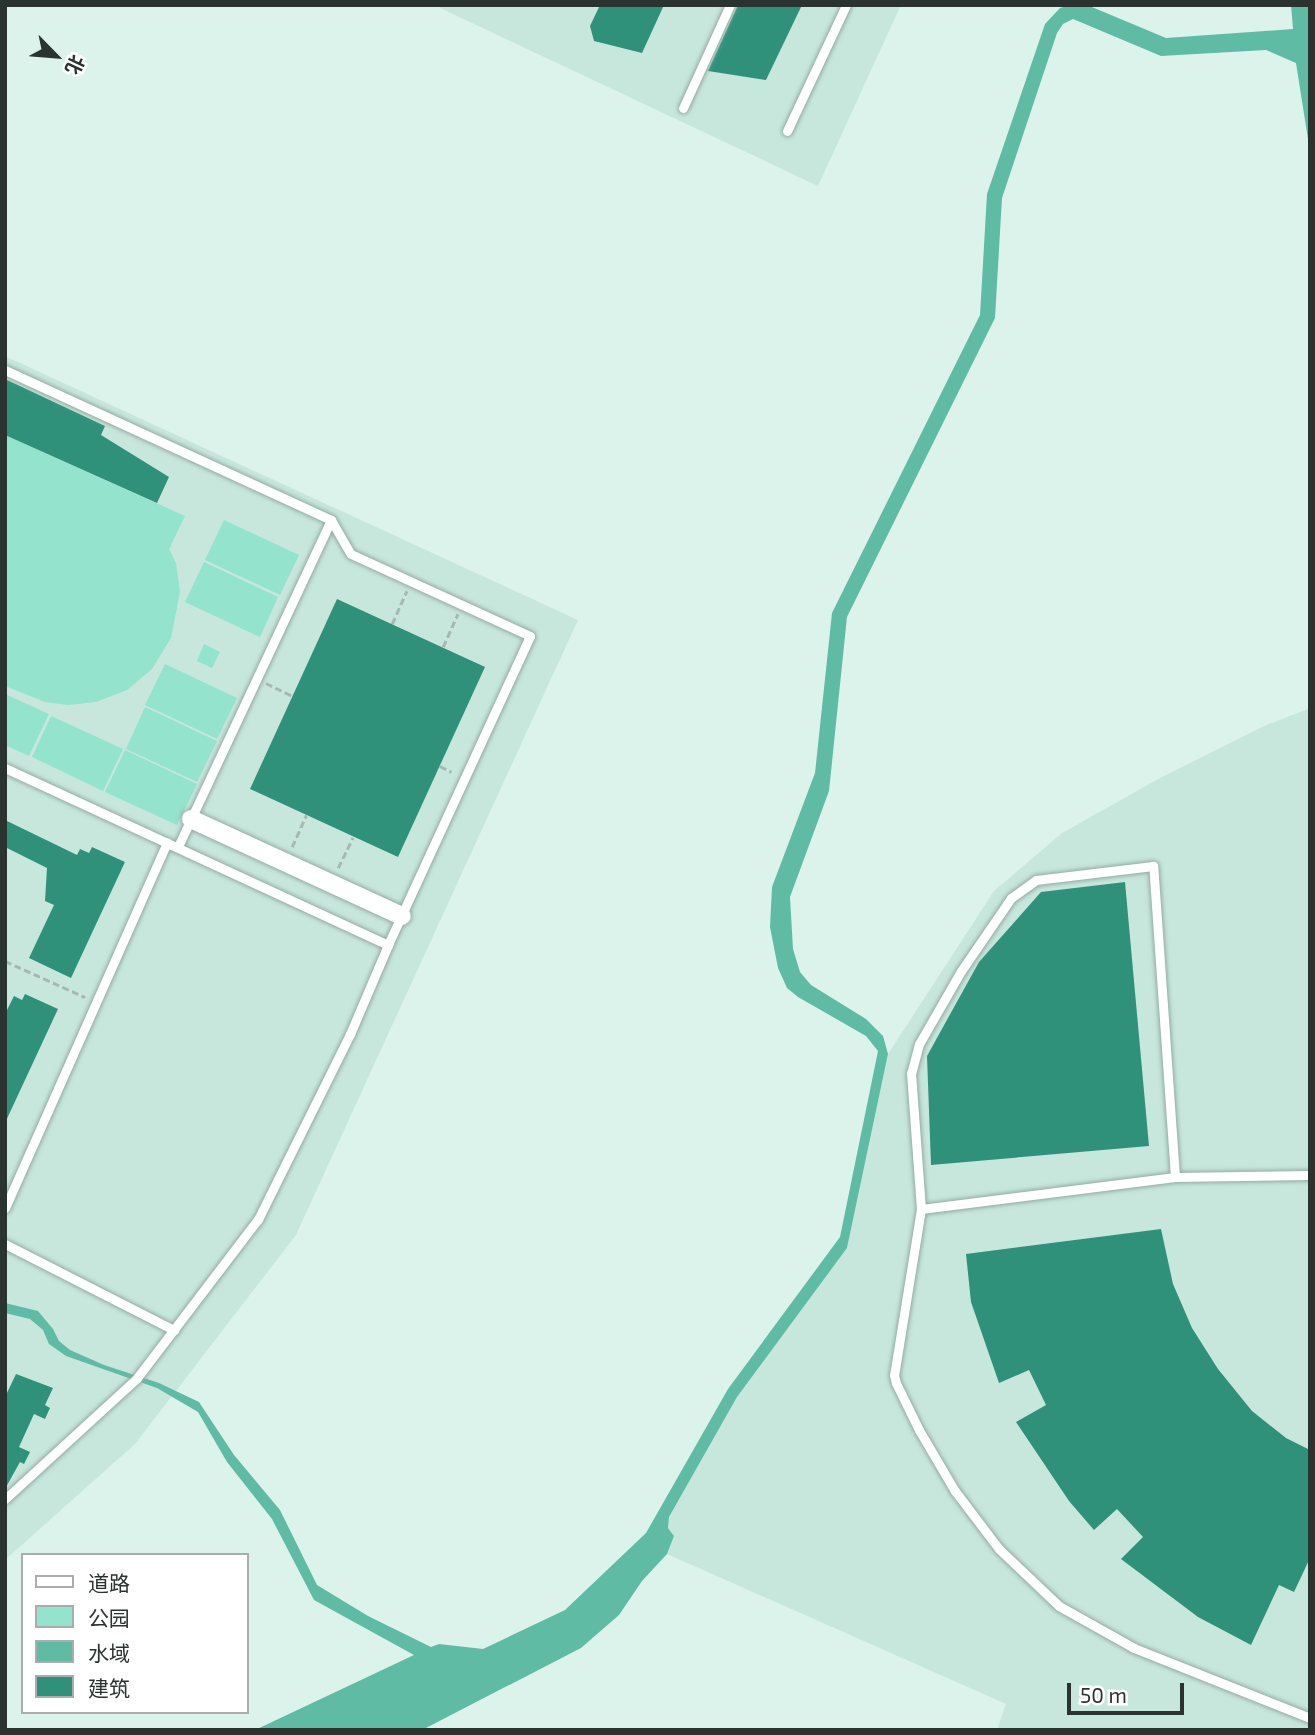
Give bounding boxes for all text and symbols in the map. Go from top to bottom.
north arrow [21,21,91,91]
text: 北 [61,52,90,79]
legend [21,1553,248,1714]
text: 道路 [88,1570,130,1595]
text: 公园 [88,1605,130,1630]
text: 水域 [88,1640,130,1665]
scale bar [1070,1668,1187,1712]
text: 建筑 [88,1675,130,1700]
text: 50 m [1080,1682,1127,1707]

